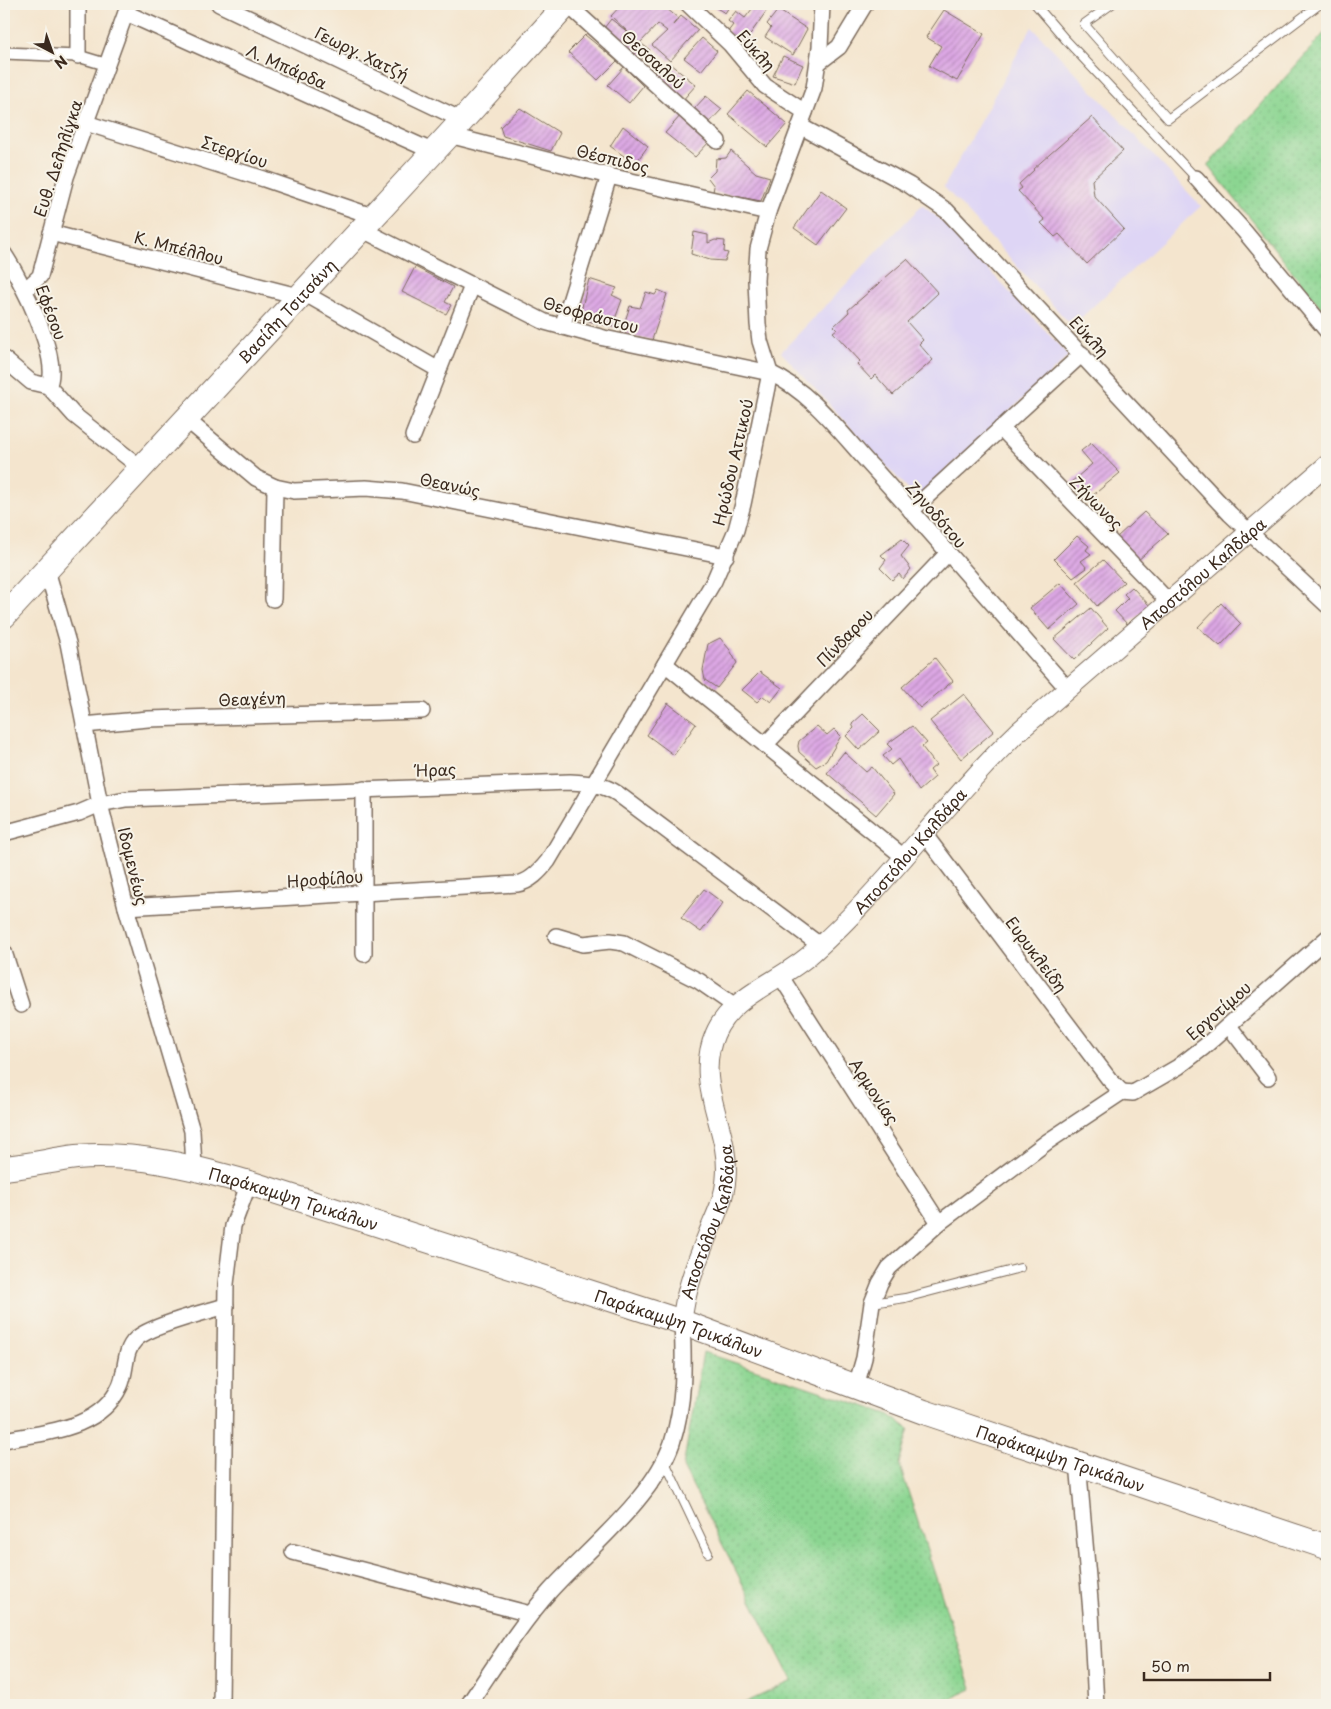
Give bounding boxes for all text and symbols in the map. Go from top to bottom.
street label: Γεωργ. Χατζή [311,20,413,86]
street label: Θεσσαλού [617,24,691,94]
street label: Εύκλη [732,24,782,76]
north arrow [28,28,78,78]
street label: Λ. Μπάρδα [243,38,332,95]
text: N [50,51,72,74]
street label: Ευθ. Δεληλίγκα [27,96,87,220]
street label: Στεργίου [199,129,271,173]
street label: Θέσπιδος [574,137,652,179]
street label: Κ. Μπέλλου [132,224,226,270]
street label: Βασίλη Τσιτσάνη [232,253,341,368]
street label: Εφέσου [30,281,74,343]
street label: Θεοφράστου [540,290,642,338]
street label: Εύκλη [1065,310,1115,362]
street label: Ηρώδου Αττικού [706,396,758,528]
street label: Θεανώς [418,466,482,502]
street label: Ζήνωνος [1065,469,1129,535]
street label: Ζηνοδότου [901,475,973,553]
street label: Αποστόλου Καλδάρα [1134,511,1271,634]
street label: Πίνδαρου [810,602,878,672]
street label: Θεαγένη [218,685,286,711]
street label: Ήρας [412,756,457,782]
street label: Αποστόλου Καλδάρα [848,782,972,919]
street label: Ιδομενέως [113,824,155,908]
street label: Ηροφίλου [286,863,364,893]
street label: Ευρυκλείδη [1000,911,1074,997]
street label: Εργοτίμου [1180,975,1256,1045]
street label: Αρμονίας [845,1053,905,1129]
street label: Αποστόλου Καλδάρα [674,1143,739,1302]
street label: Παράκαμψη Τρικάλων [206,1161,382,1236]
street label: Παράκαμψη Τρικάλων [592,1283,767,1363]
street label: Παράκαμψη Τρικάλων [973,1418,1148,1497]
scale bar [1144,1649,1270,1681]
text: 50 m [1151,1654,1190,1677]

